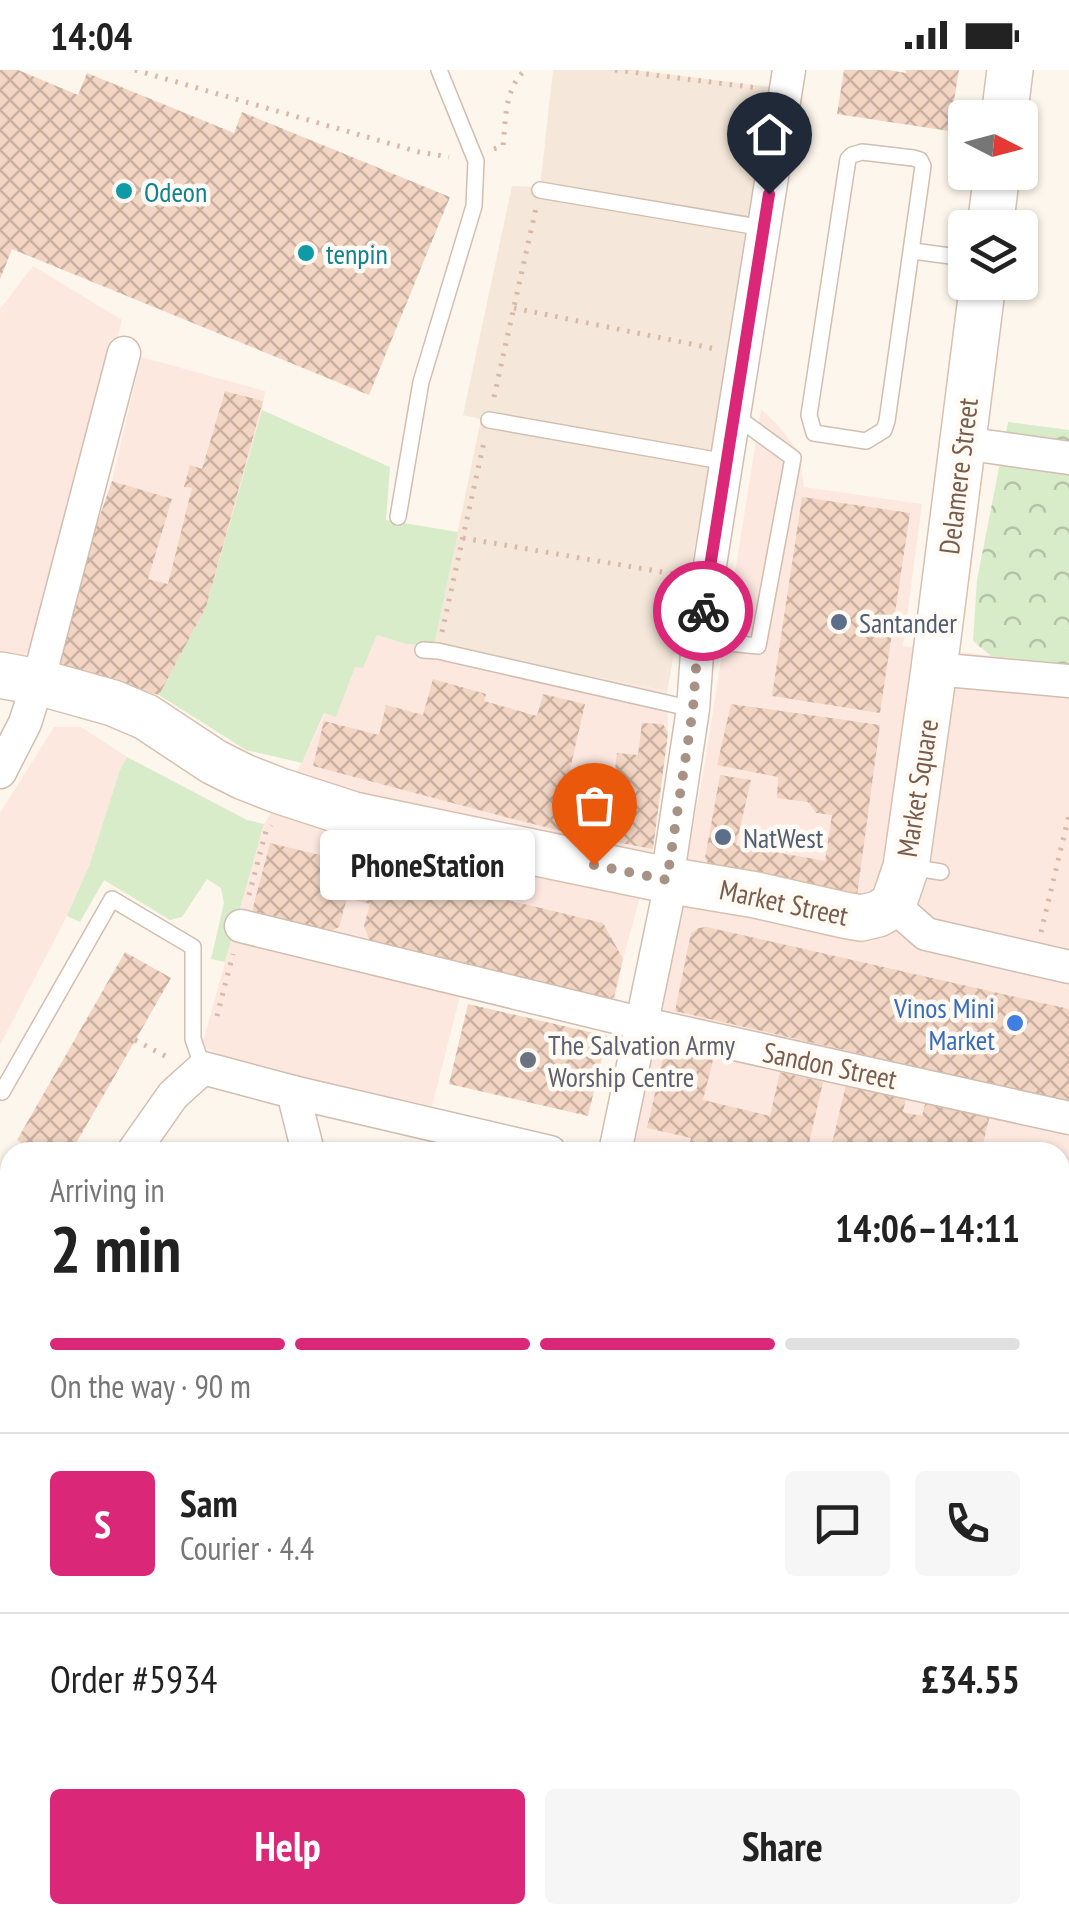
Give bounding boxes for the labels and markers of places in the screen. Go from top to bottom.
pin [727,92,812,195]
place label: Odeon [144,173,207,210]
marker: Odeon [113,180,135,202]
place label: tenpin [326,235,388,272]
marker: tenpin [295,242,317,264]
place label: Santander [859,604,957,641]
marker: Santander [828,611,850,633]
pin [552,763,637,866]
place label: NatWest [743,819,824,856]
marker: NatWest [712,826,734,848]
callout: PhoneStation [319,830,534,900]
place label: Vinos Mini Market [893,989,995,1058]
marker: Vinos Mini Market [1004,1012,1026,1034]
place label: The Salvation Army Worship Centre [548,1026,736,1095]
marker: The Salvation Army Worship Centre [517,1049,539,1071]

